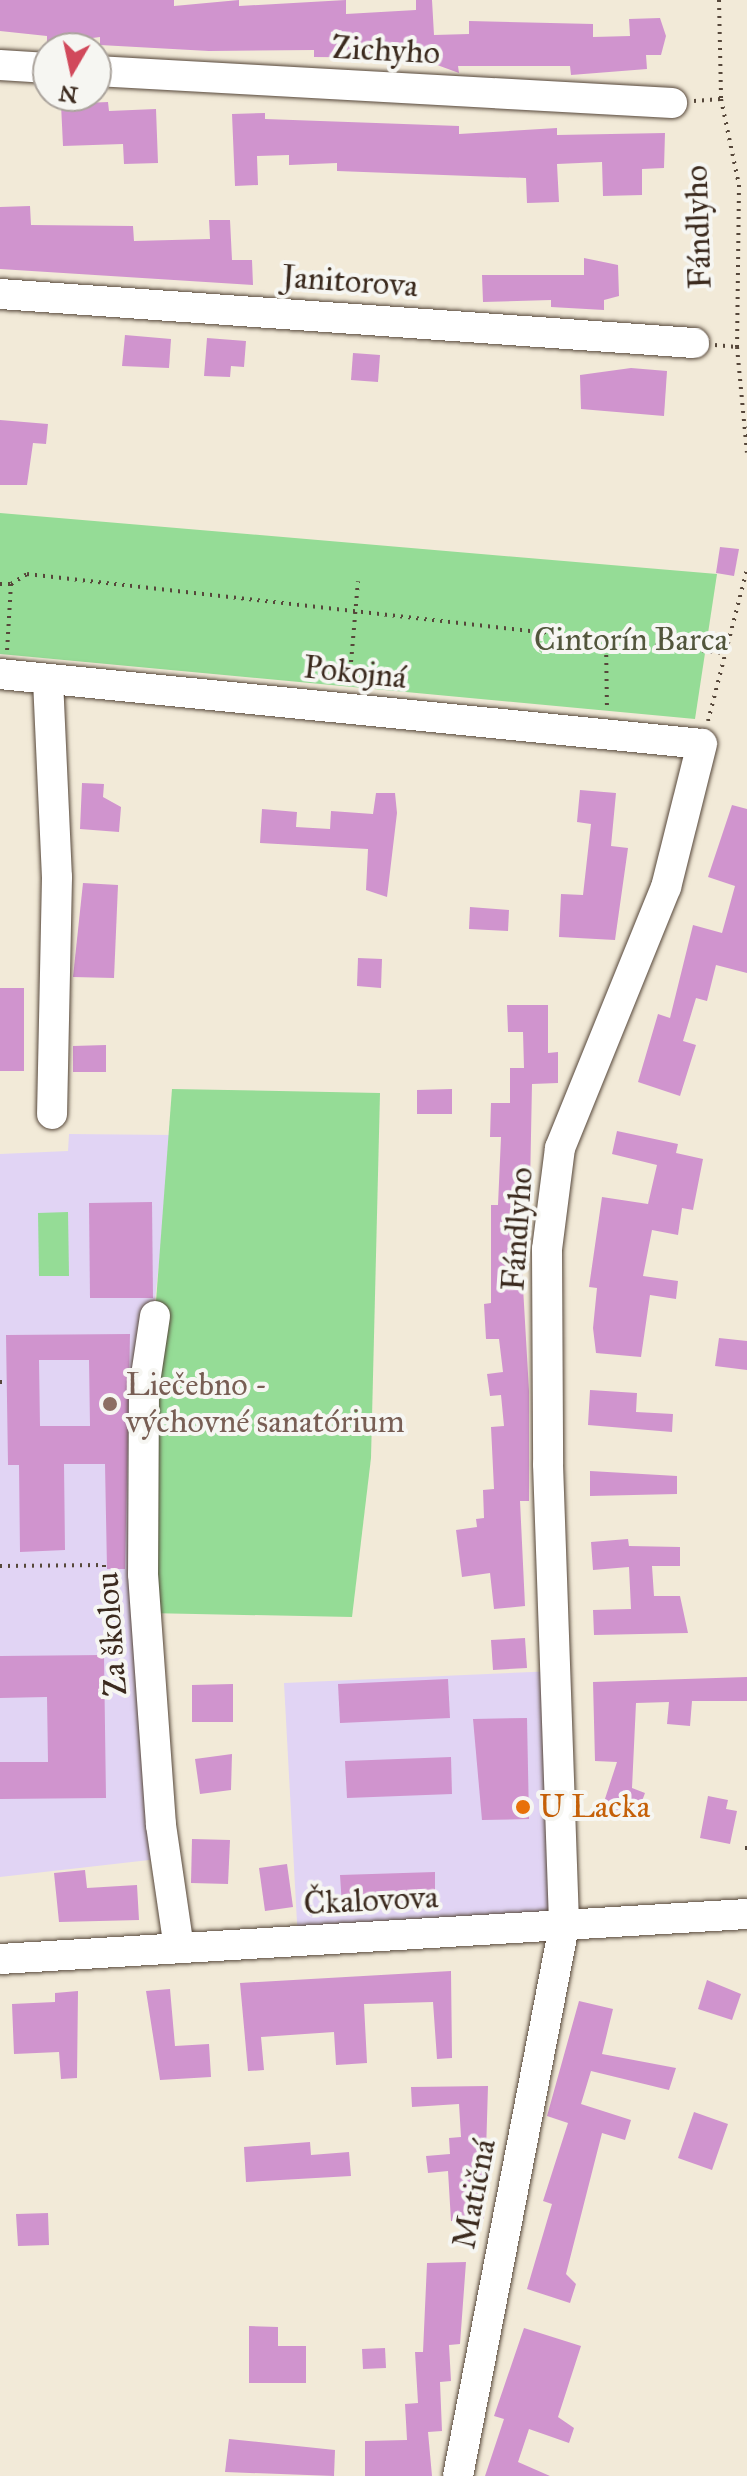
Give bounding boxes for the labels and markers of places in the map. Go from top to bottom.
place label: Liečebno - výchovné sanatórium [126,1367,405,1442]
marker: Liečebno - výchovné sanatórium [101,1395,119,1413]
place label: U Lacka [539,1788,650,1826]
marker: U Lacka [514,1798,532,1816]

